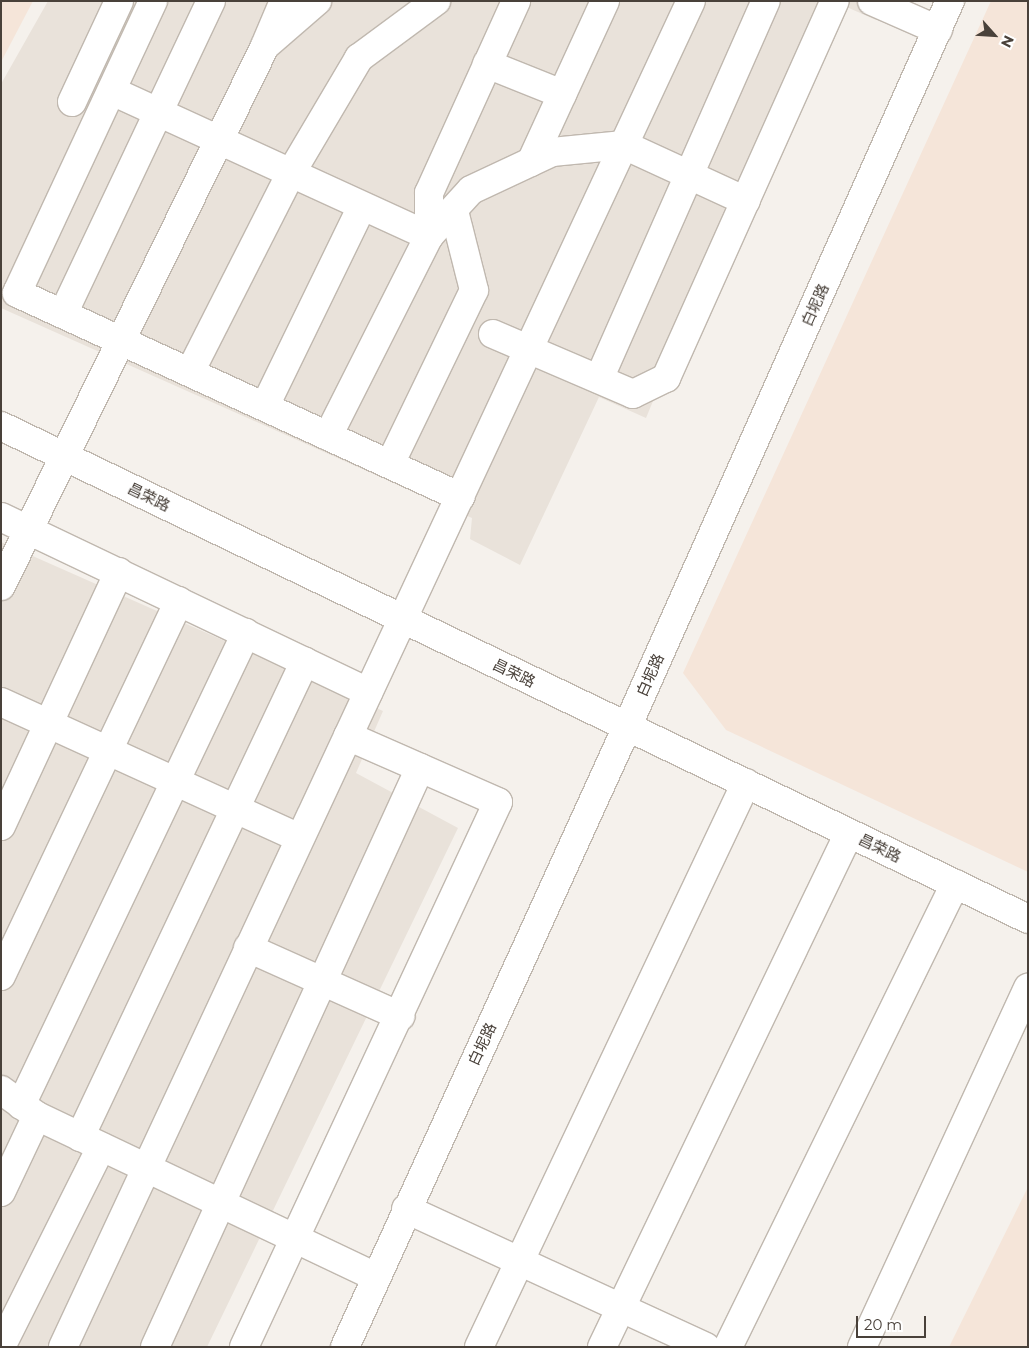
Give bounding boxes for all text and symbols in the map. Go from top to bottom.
north arrow [969,10,1019,60]
text: N [997,33,1018,51]
street label: 白坭路 [798,281,832,329]
street label: 昌荣路 [125,479,173,515]
street label: 白坭路 [633,651,667,699]
street label: 昌荣路 [490,655,538,691]
street label: 昌荣路 [856,830,904,866]
street label: 白坭路 [464,1020,500,1068]
scale bar [859,1306,929,1338]
text: 20 m [864,1315,902,1334]

